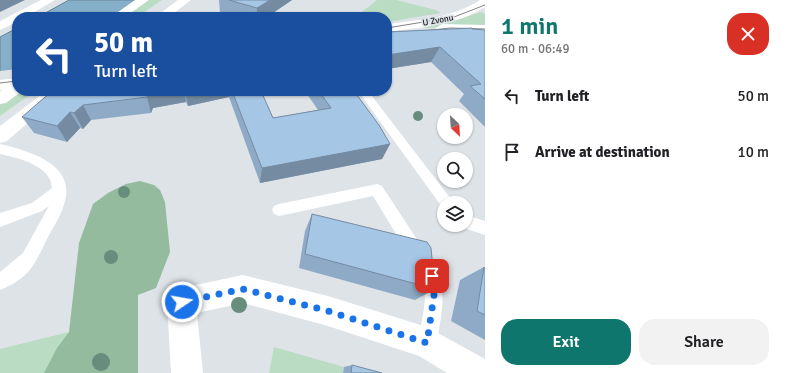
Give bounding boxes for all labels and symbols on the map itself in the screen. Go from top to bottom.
street label: U Zvonu [422,12,455,29]
north arrow [437,108,473,144]
pin [415,259,449,293]
position arrow [161,281,203,323]

